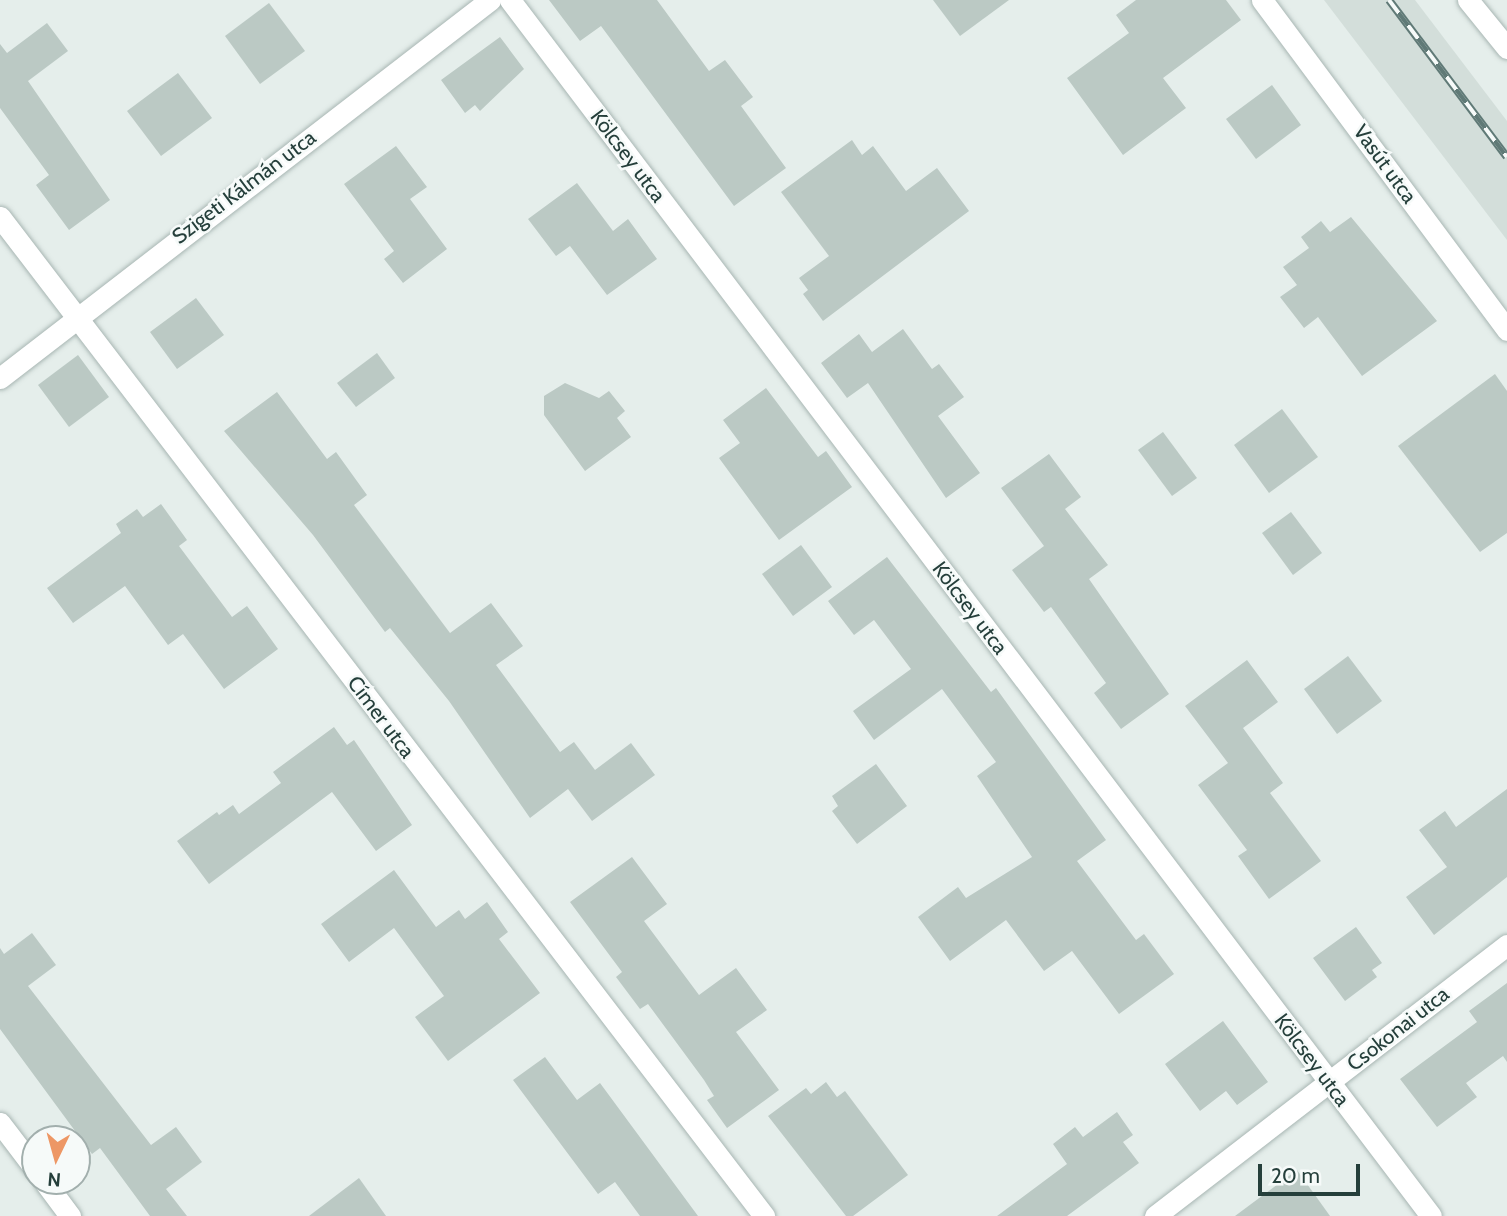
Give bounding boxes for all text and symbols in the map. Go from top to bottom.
street label: Kölcsey utca [585,105,671,207]
street label: Vasút utca [1348,120,1422,208]
street label: Szigeti Kálmán utca [167,125,321,249]
street label: Kölcsey utca [927,557,1013,659]
street label: Címer utca [342,671,420,763]
street label: Csokonai utca [1342,981,1454,1077]
street label: Kölcsey utca [1269,1009,1355,1111]
north arrow [21,1125,91,1195]
scale bar [1262,1150,1364,1194]
text: 20 m [1271,1163,1320,1188]
text: N [47,1167,62,1191]

